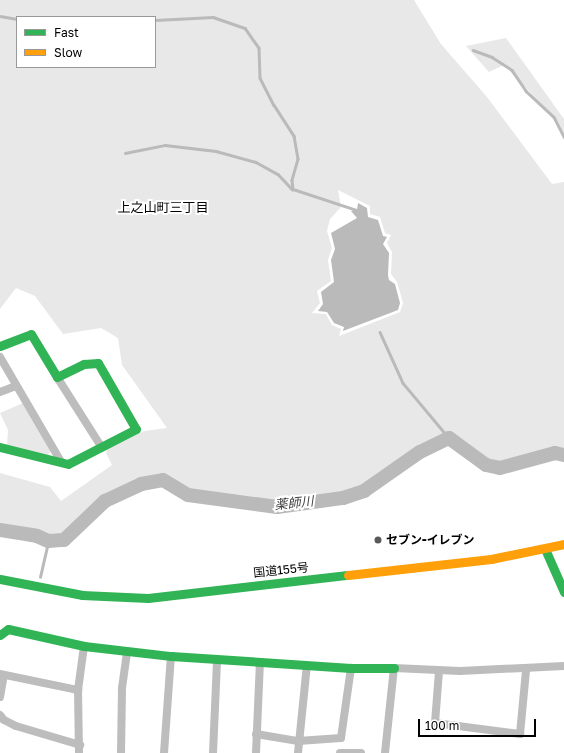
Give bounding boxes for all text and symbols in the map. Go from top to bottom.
legend [16,16,156,68]
text: Fast [54,25,79,40]
text: Slow [54,45,82,60]
district label: 上之山町三丁目 [118,199,208,215]
water label: 薬師川 [274,493,314,513]
place label: セブン-イレブン [386,533,475,547]
marker: セブン-イレブン [373,535,383,545]
street label: 国道155号 [253,560,309,580]
scale bar [420,711,538,737]
text: 100 m [425,718,459,733]

